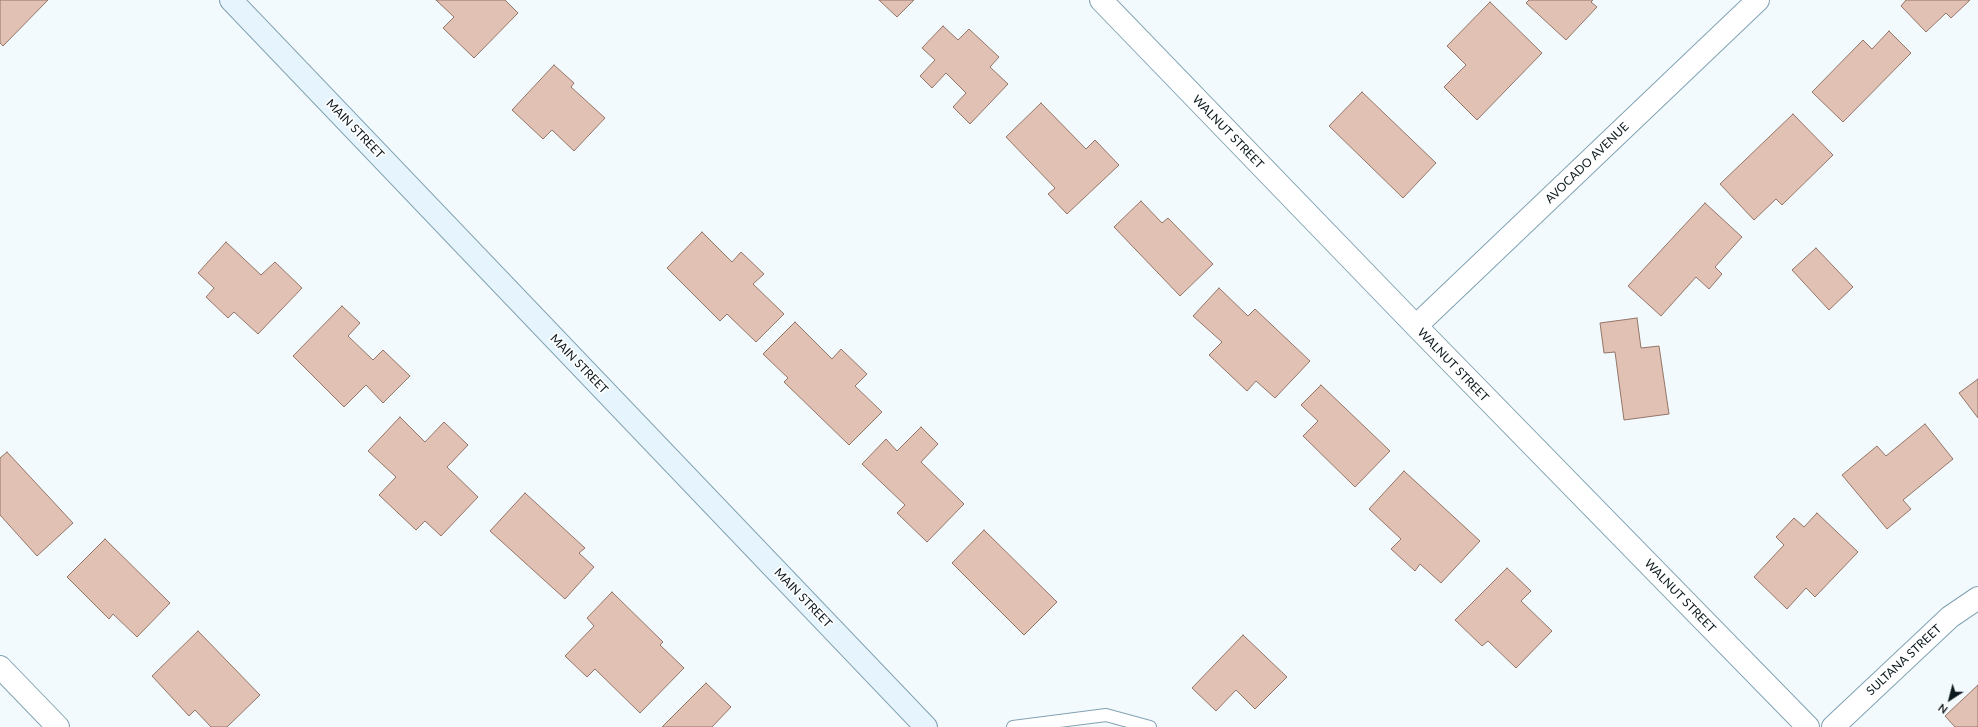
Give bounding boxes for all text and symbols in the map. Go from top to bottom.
street label: WALNUT STREET [1189,92,1267,172]
street label: MAIN STREET [323,96,387,162]
street label: AVOCADO AVENUE [1542,119,1632,207]
street label: WALNUT STREET [1414,325,1492,405]
street label: MAIN STREET [547,331,611,397]
street label: WALNUT STREET [1641,556,1719,636]
street label: MAIN STREET [771,565,835,631]
street label: SULTANA STREET [1864,622,1944,698]
north arrow [1930,679,1970,719]
text: N [1935,701,1950,717]

